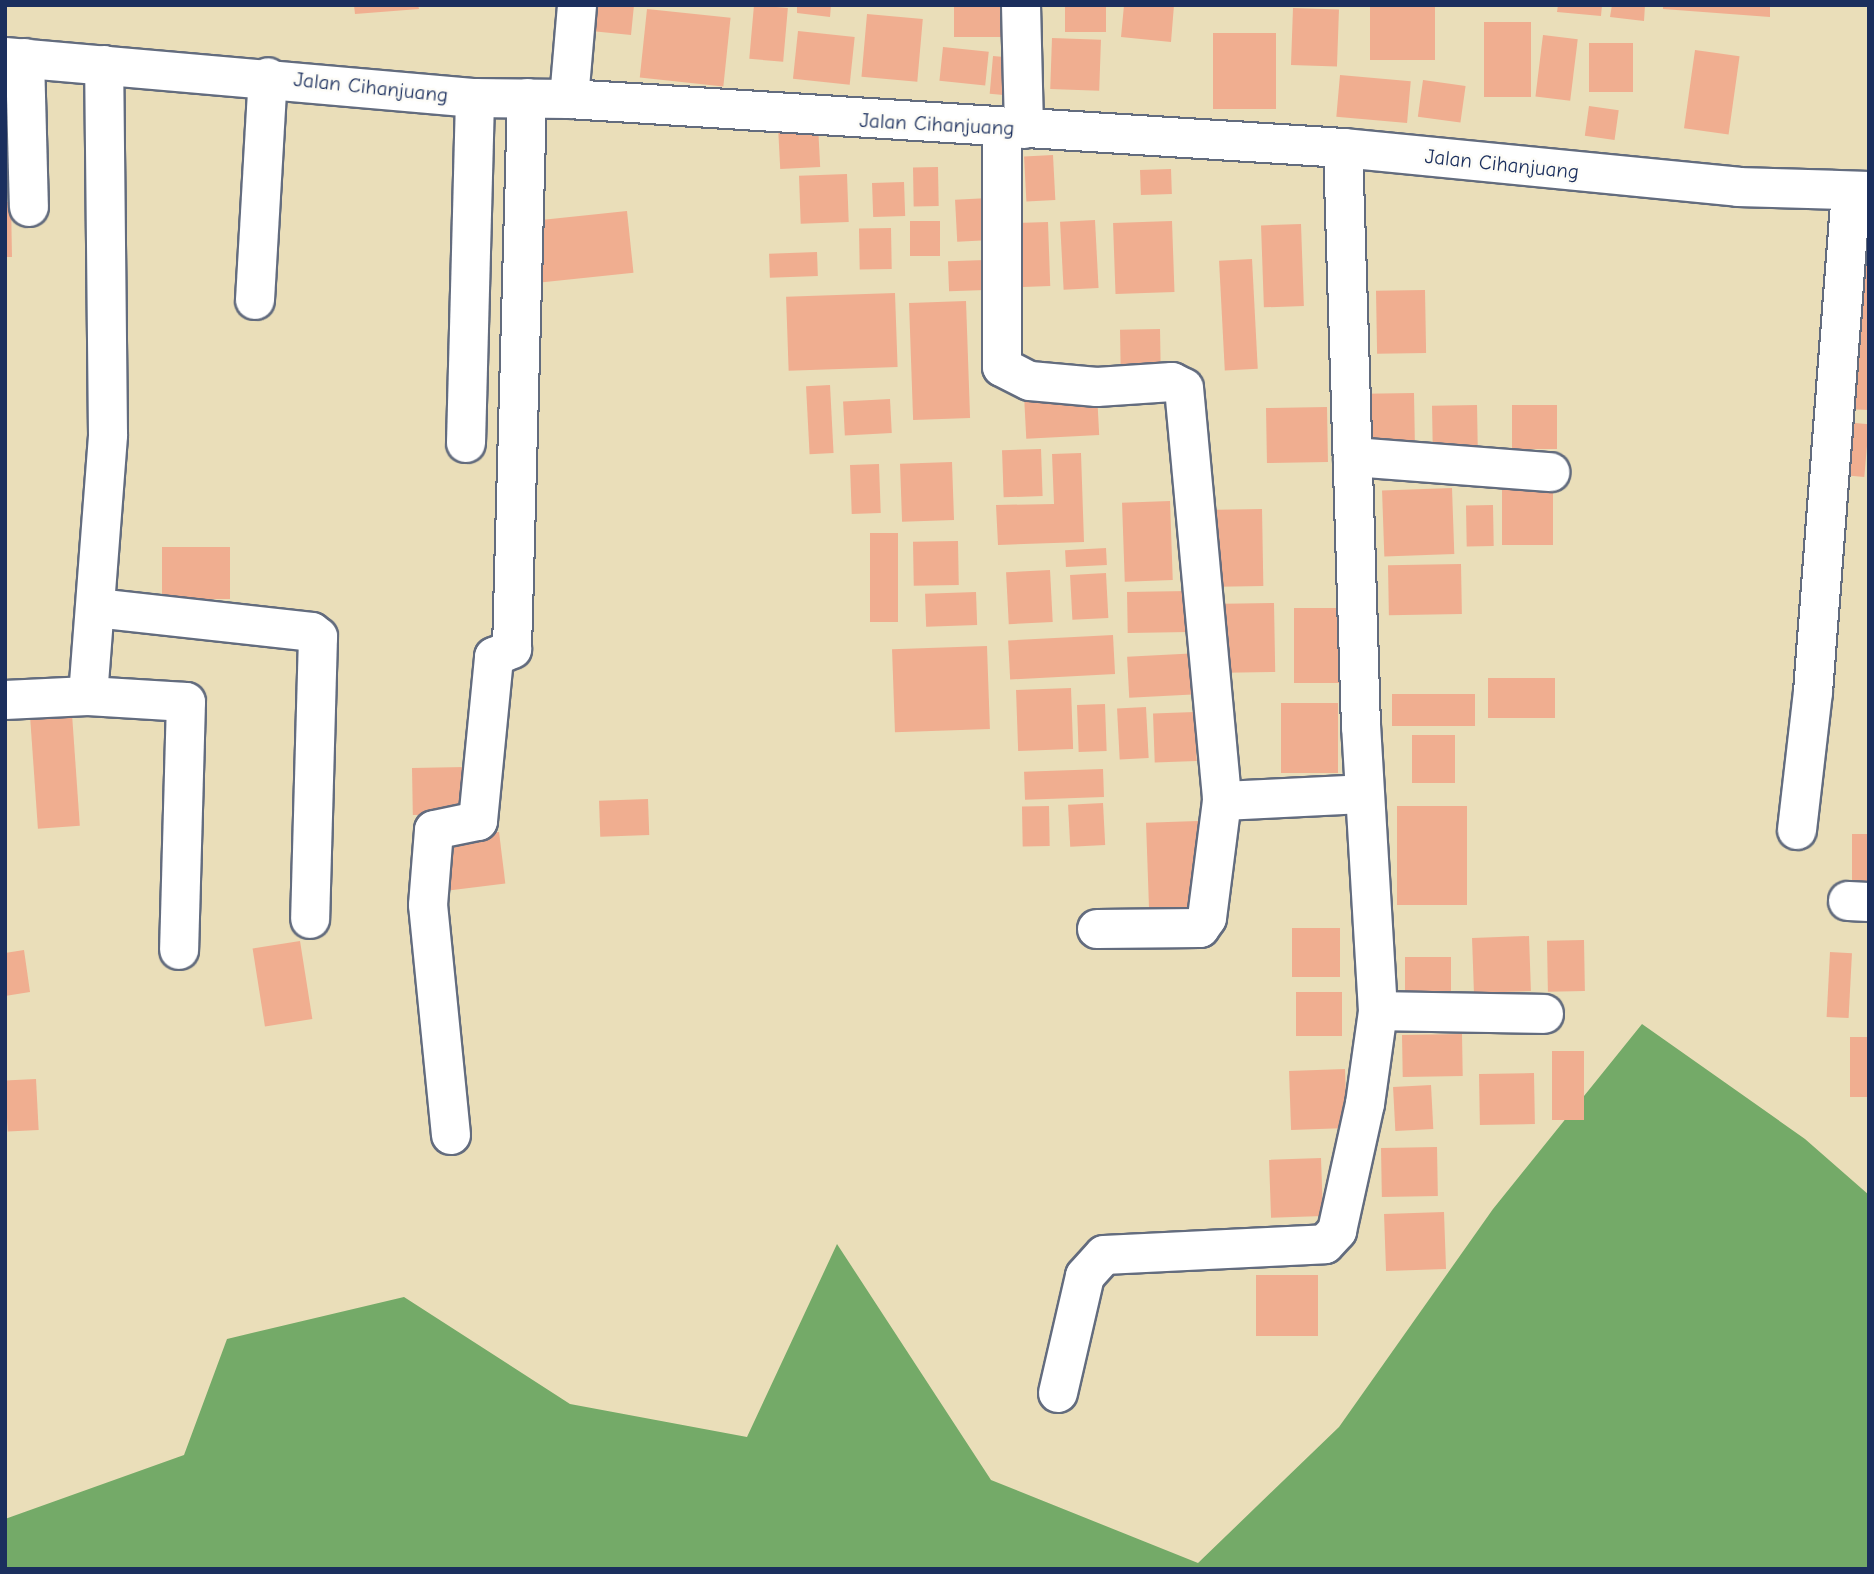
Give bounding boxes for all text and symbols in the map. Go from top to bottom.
street label: Jalan Cihanjuang [293,66,449,108]
street label: Jalan Cihanjuang [859,107,1015,141]
street label: Jalan Cihanjuang [1424,143,1580,185]

